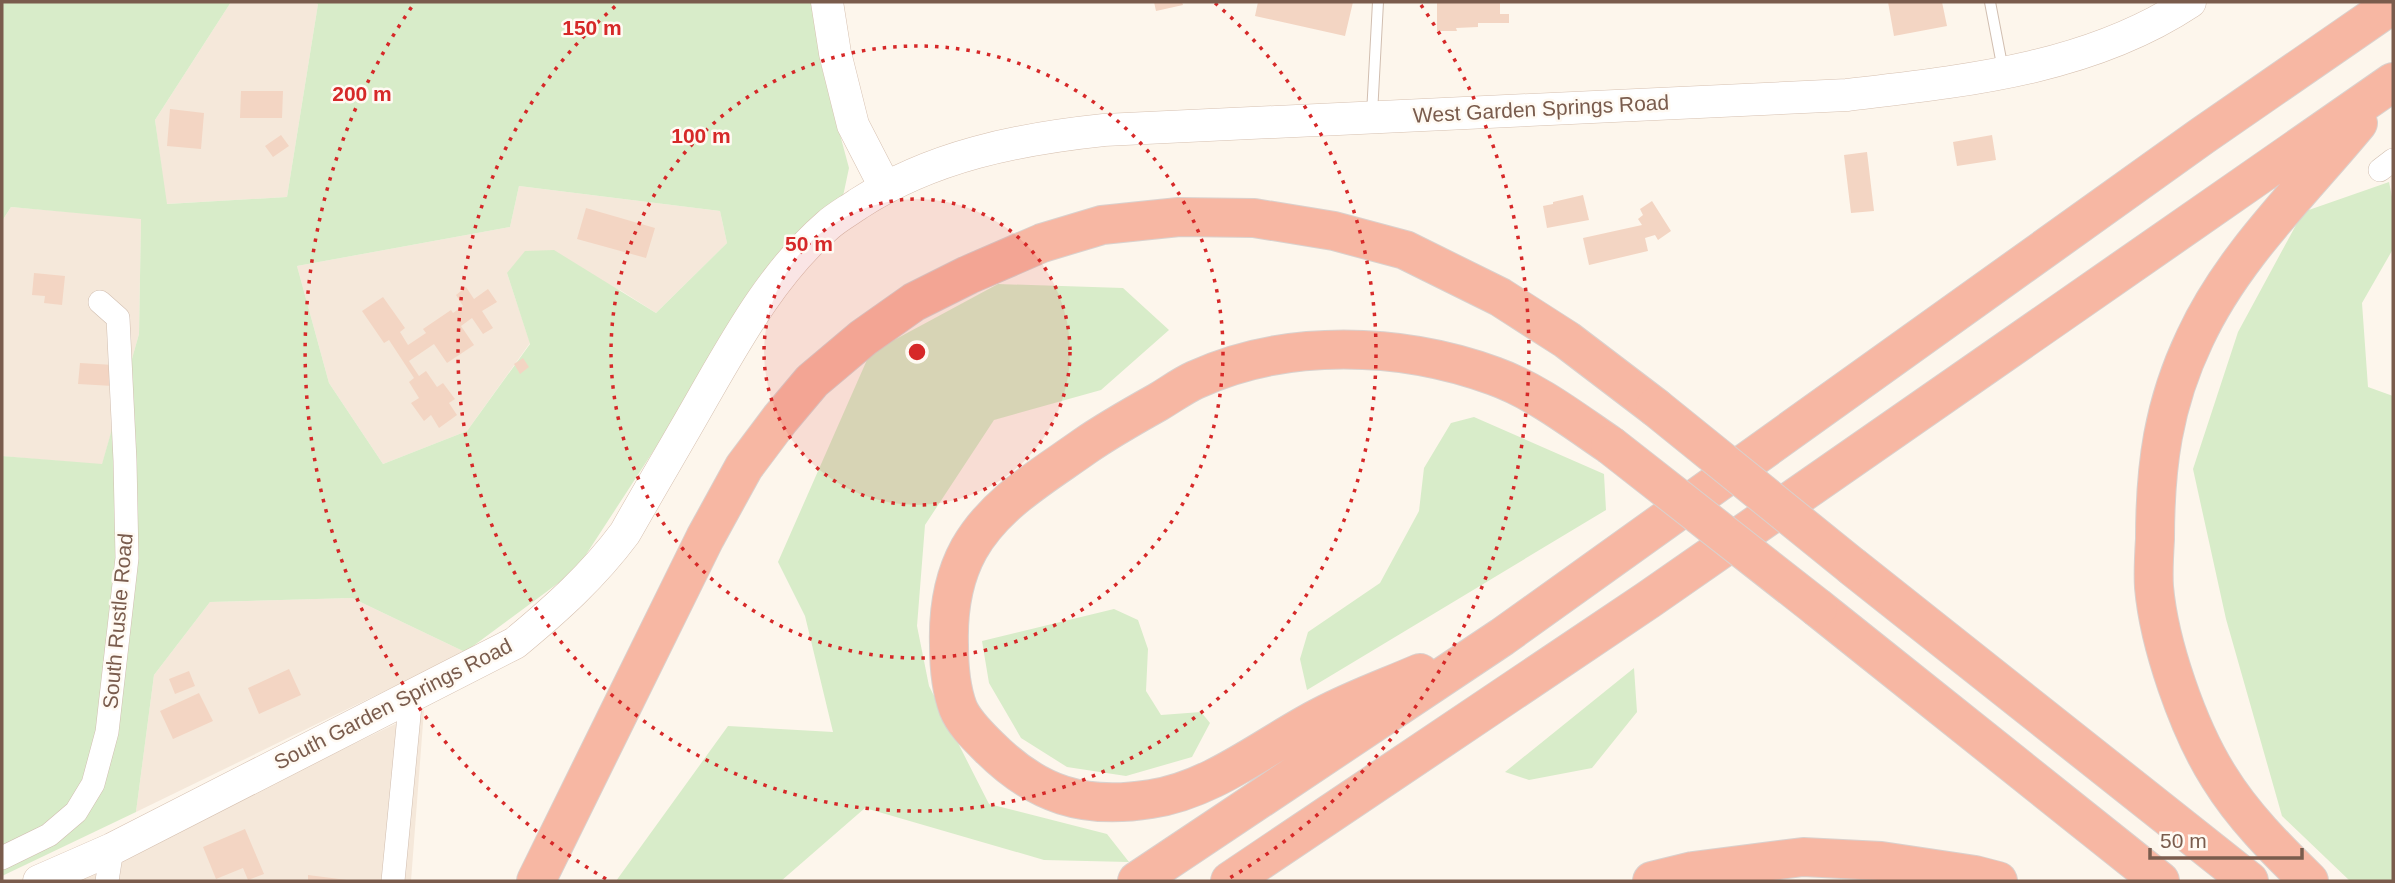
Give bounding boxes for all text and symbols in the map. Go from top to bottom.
text: 150 m [562,16,622,39]
text: 200 m [332,82,392,105]
street label: West Garden Springs Road [1412,90,1670,127]
text: 100 m [671,124,731,147]
text: 50 m [785,232,833,255]
centre of rings [905,340,929,364]
street label: South Rustle Road [98,532,137,710]
street label: South Garden Springs Road [270,633,516,774]
scale bar [2150,816,2302,860]
text: 50 m [2160,829,2207,852]

